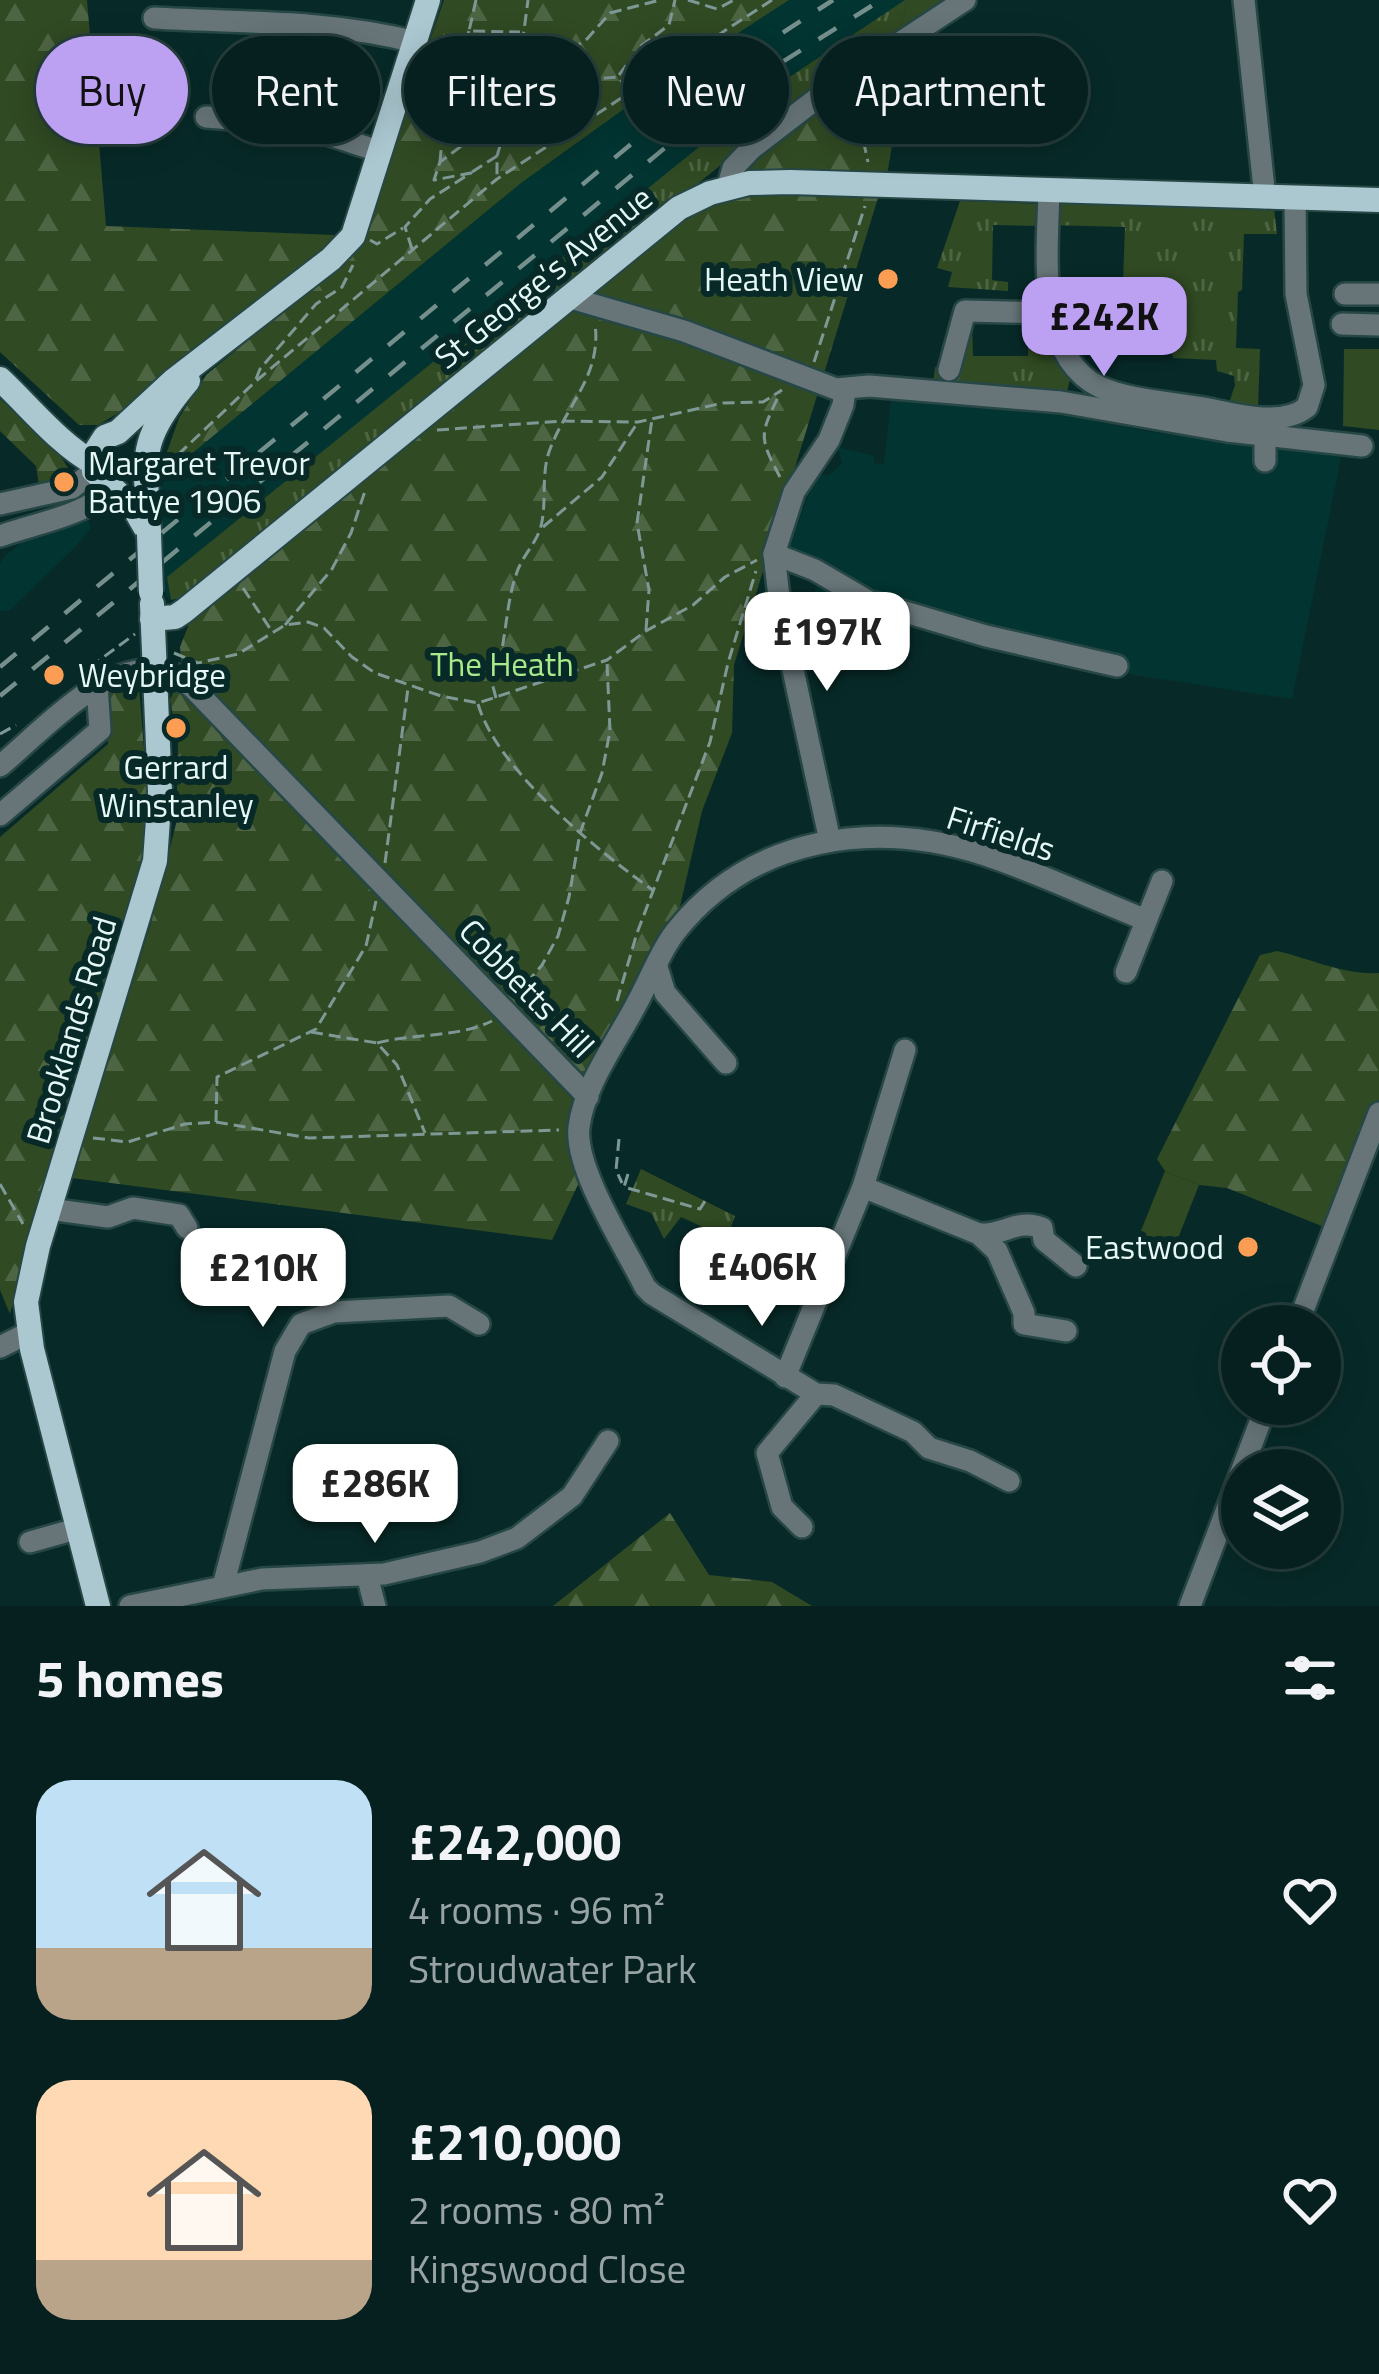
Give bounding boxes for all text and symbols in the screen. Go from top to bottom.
chip: Buy [36,36,188,144]
chip: Rent [212,36,380,144]
chip: Filters [404,36,599,144]
chip: New [623,36,789,144]
chip: Apartment [813,36,1088,144]
street label: St George’s Avenue [423,173,663,381]
place label: Heath View [704,254,864,304]
marker: Heath View [875,266,901,292]
pin: £242K [1020,277,1188,379]
text: £242K [1049,286,1159,345]
place label: Margaret Trevor Battye 1906 [88,438,310,526]
marker: Margaret Trevor Battye 1906 [51,469,77,495]
pin: £197K [743,592,911,694]
text: £197K [772,601,882,660]
park label: The Heath [430,639,574,689]
place label: Weybridge [78,650,226,700]
marker: Weybridge [41,662,67,688]
marker: Gerrard Winstanley [163,715,189,741]
place label: Gerrard Winstanley [98,742,254,830]
street label: Firfields [940,792,1062,874]
street label: Cobbetts Hill [448,907,606,1069]
street label: Brooklands Road [13,910,129,1150]
place label: Eastwood [1085,1222,1224,1272]
pin: £406K [678,1227,846,1329]
pin: £210K [179,1228,347,1330]
marker: Eastwood [1235,1234,1261,1260]
text: £406K [707,1236,817,1295]
text: £210K [208,1237,318,1296]
map controls [1221,1305,1341,1569]
button: locate [1221,1305,1341,1425]
pin: £286K [291,1444,459,1546]
button: layers [1221,1449,1341,1569]
text: £286K [320,1453,430,1512]
text: 5 homes [36,1639,224,1717]
icon: filters [1277,1645,1343,1711]
text: £242,000 [408,1802,621,1880]
icon: home [132,1828,276,1972]
icon: heart [1277,1867,1343,1933]
text: 4 rooms · 96 m² [408,1880,665,1939]
text: Stroudwater Park [408,1939,697,1998]
text: £210,000 [408,2102,621,2180]
icon: home [132,2128,276,2272]
icon: heart [1277,2167,1343,2233]
text: 2 rooms · 80 m² [408,2180,665,2239]
text: Kingswood Close [408,2239,686,2298]

